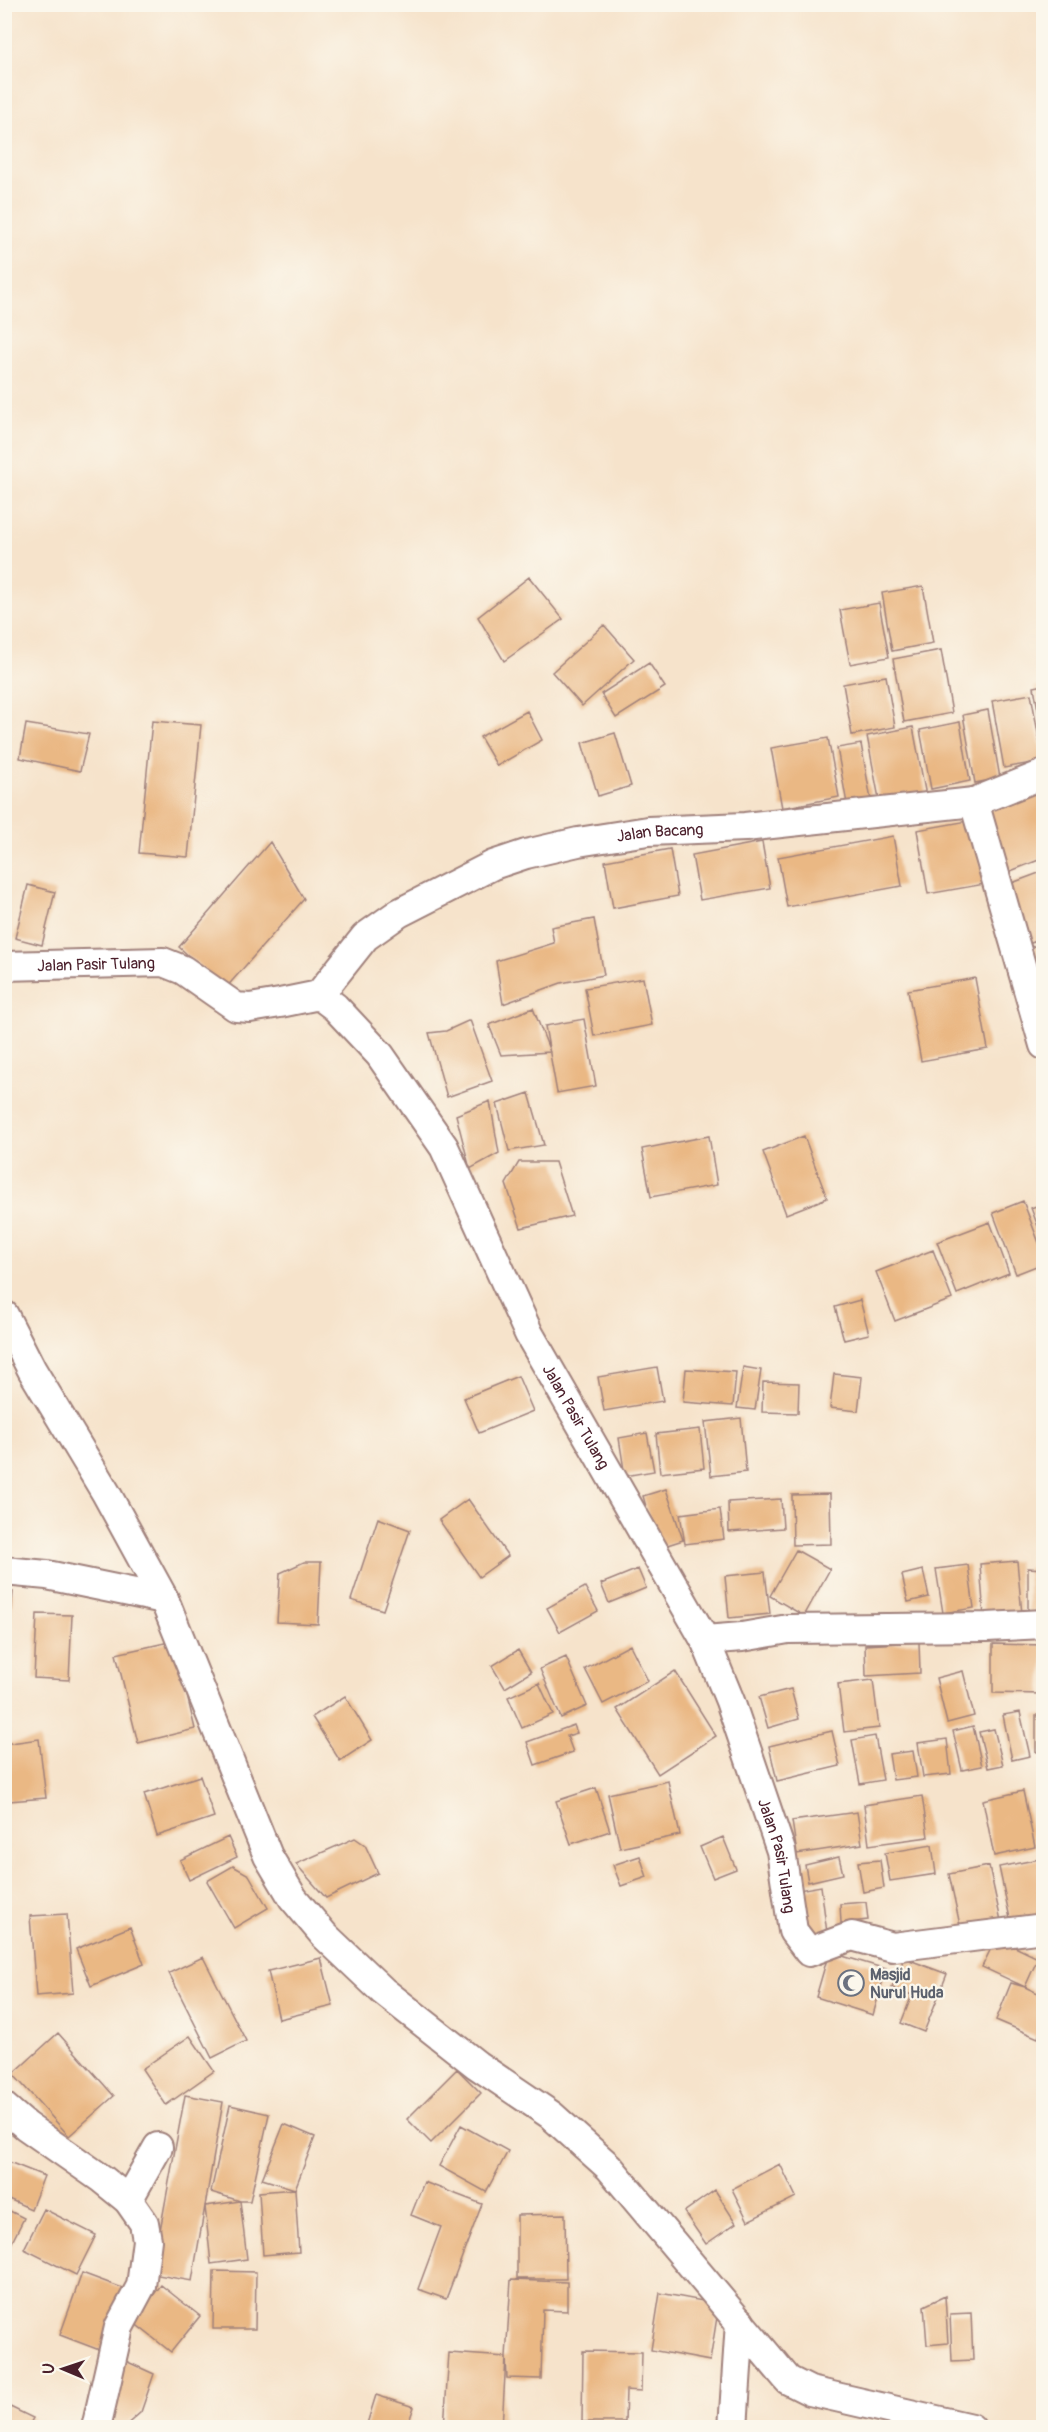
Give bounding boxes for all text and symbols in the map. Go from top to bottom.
street label: Jalan Bacang [615,820,704,847]
street label: Jalan Pasir Tulang [37,953,155,976]
street label: Jalan Pasir Tulang [538,1361,614,1473]
street label: Jalan Pasir Tulang [753,1796,799,1915]
place label: Masjid Nurul Huda [870,1965,944,2003]
mosque icon: Masjid Nurul Huda [836,1968,866,1998]
north arrow [33,2339,93,2399]
text: U [39,2362,59,2374]

